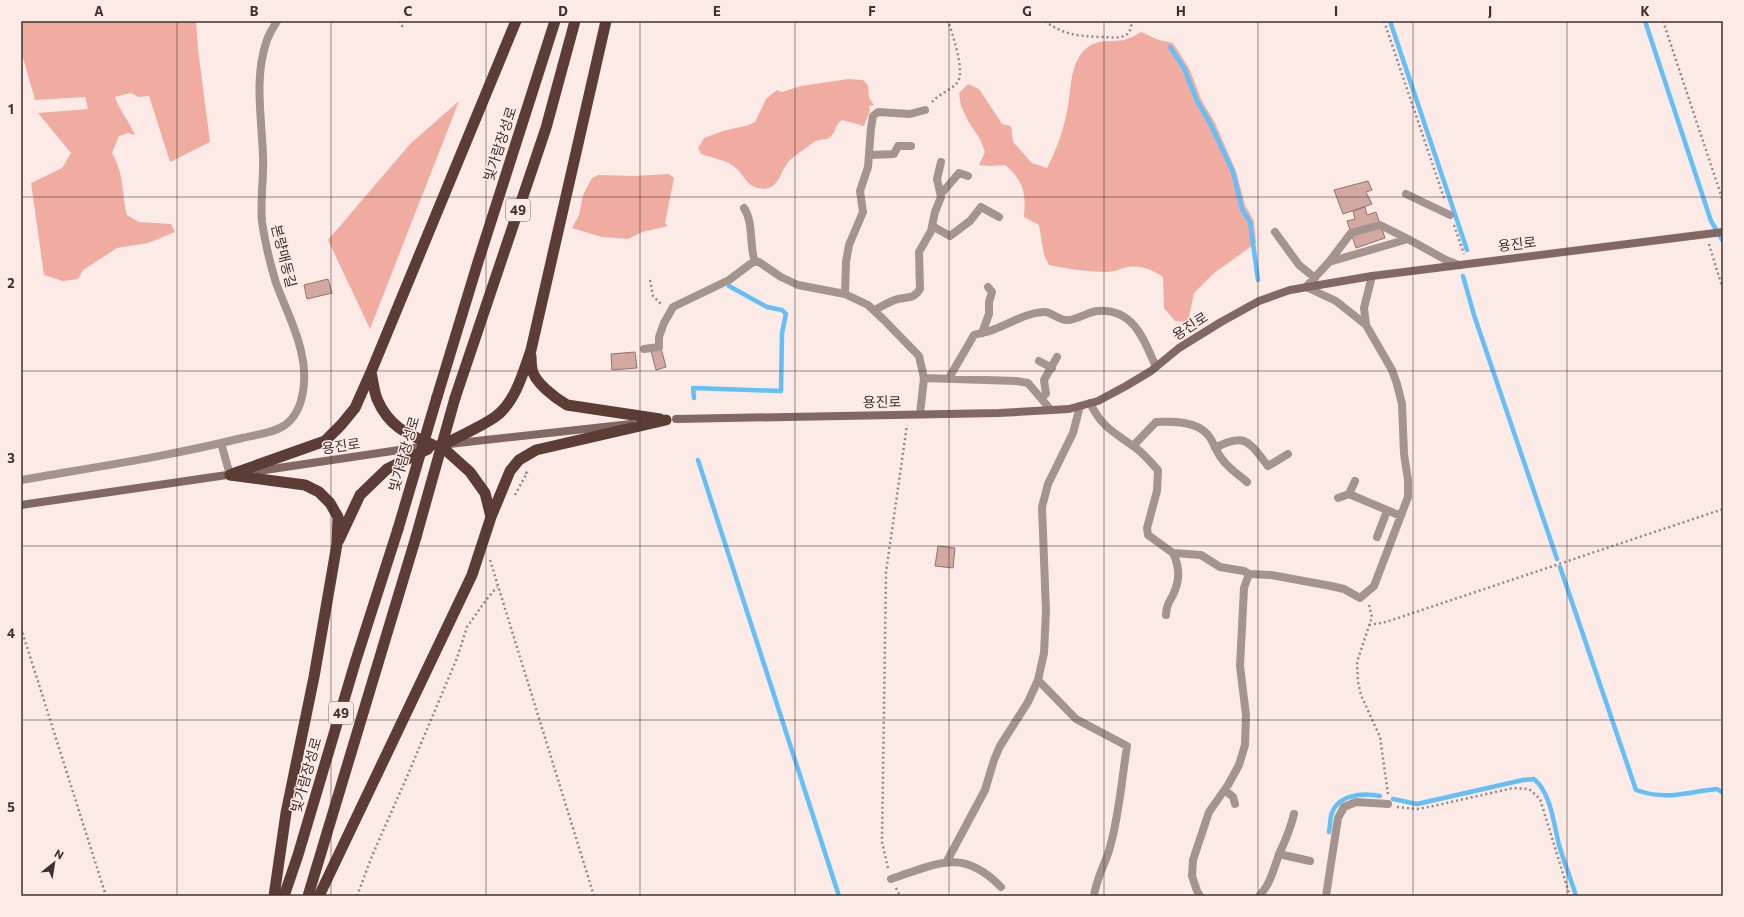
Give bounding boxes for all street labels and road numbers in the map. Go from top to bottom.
street label: 빛가람장성로 [479,104,520,183]
road number: 49 [506,199,530,221]
street label: 본량매동길 [268,223,301,289]
street label: 용진로 [1497,233,1537,254]
street label: 용진로 [1169,308,1211,343]
street label: 용진로 [863,393,902,410]
street label: 빛가람장성로 [385,414,422,493]
street label: 용진로 [321,434,361,457]
road number: 49 [329,702,353,724]
street label: 빛가람장성로 [287,735,324,814]

